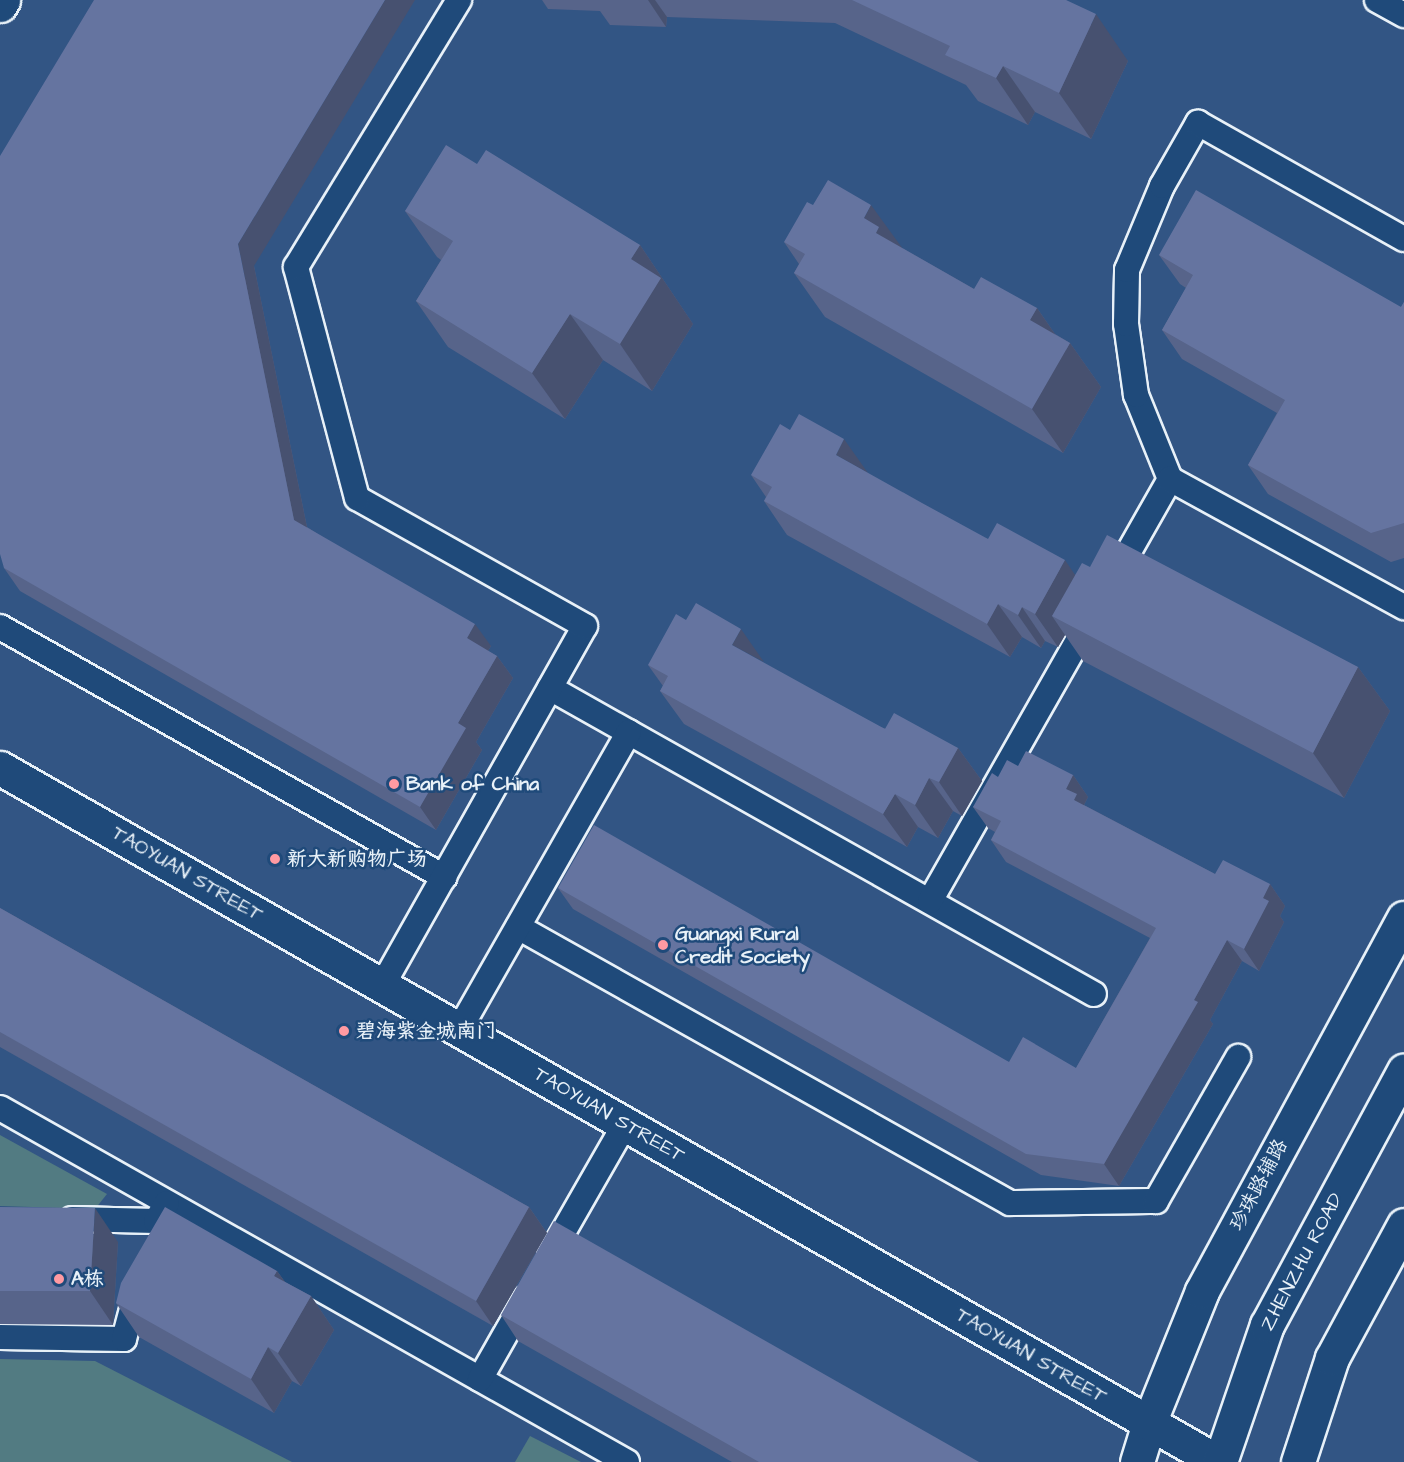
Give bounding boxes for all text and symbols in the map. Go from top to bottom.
place label: Bank of China [406,772,539,796]
marker: Bank of China [387,777,401,791]
street label: TAOYUAN STREET [108,821,266,927]
place label: 新大新购物广场 [287,847,427,871]
marker: 新大新购物广场 [268,852,282,866]
place label: Guangxi Rural Credit Society [675,922,810,969]
marker: Guangxi Rural Credit Society [656,938,670,952]
place label: 碧海紫金城南门 [356,1019,496,1043]
marker: 碧海紫金城南门 [337,1024,351,1038]
street label: TAOYUAN STREET [530,1062,688,1168]
street label: 珍珠路辅路 [1225,1135,1293,1235]
street label: ZHENZHU ROAD [1256,1189,1348,1335]
place label: A栋 [71,1267,104,1291]
marker: A栋 [52,1272,66,1286]
street label: TAOYUAN STREET [952,1303,1110,1409]

